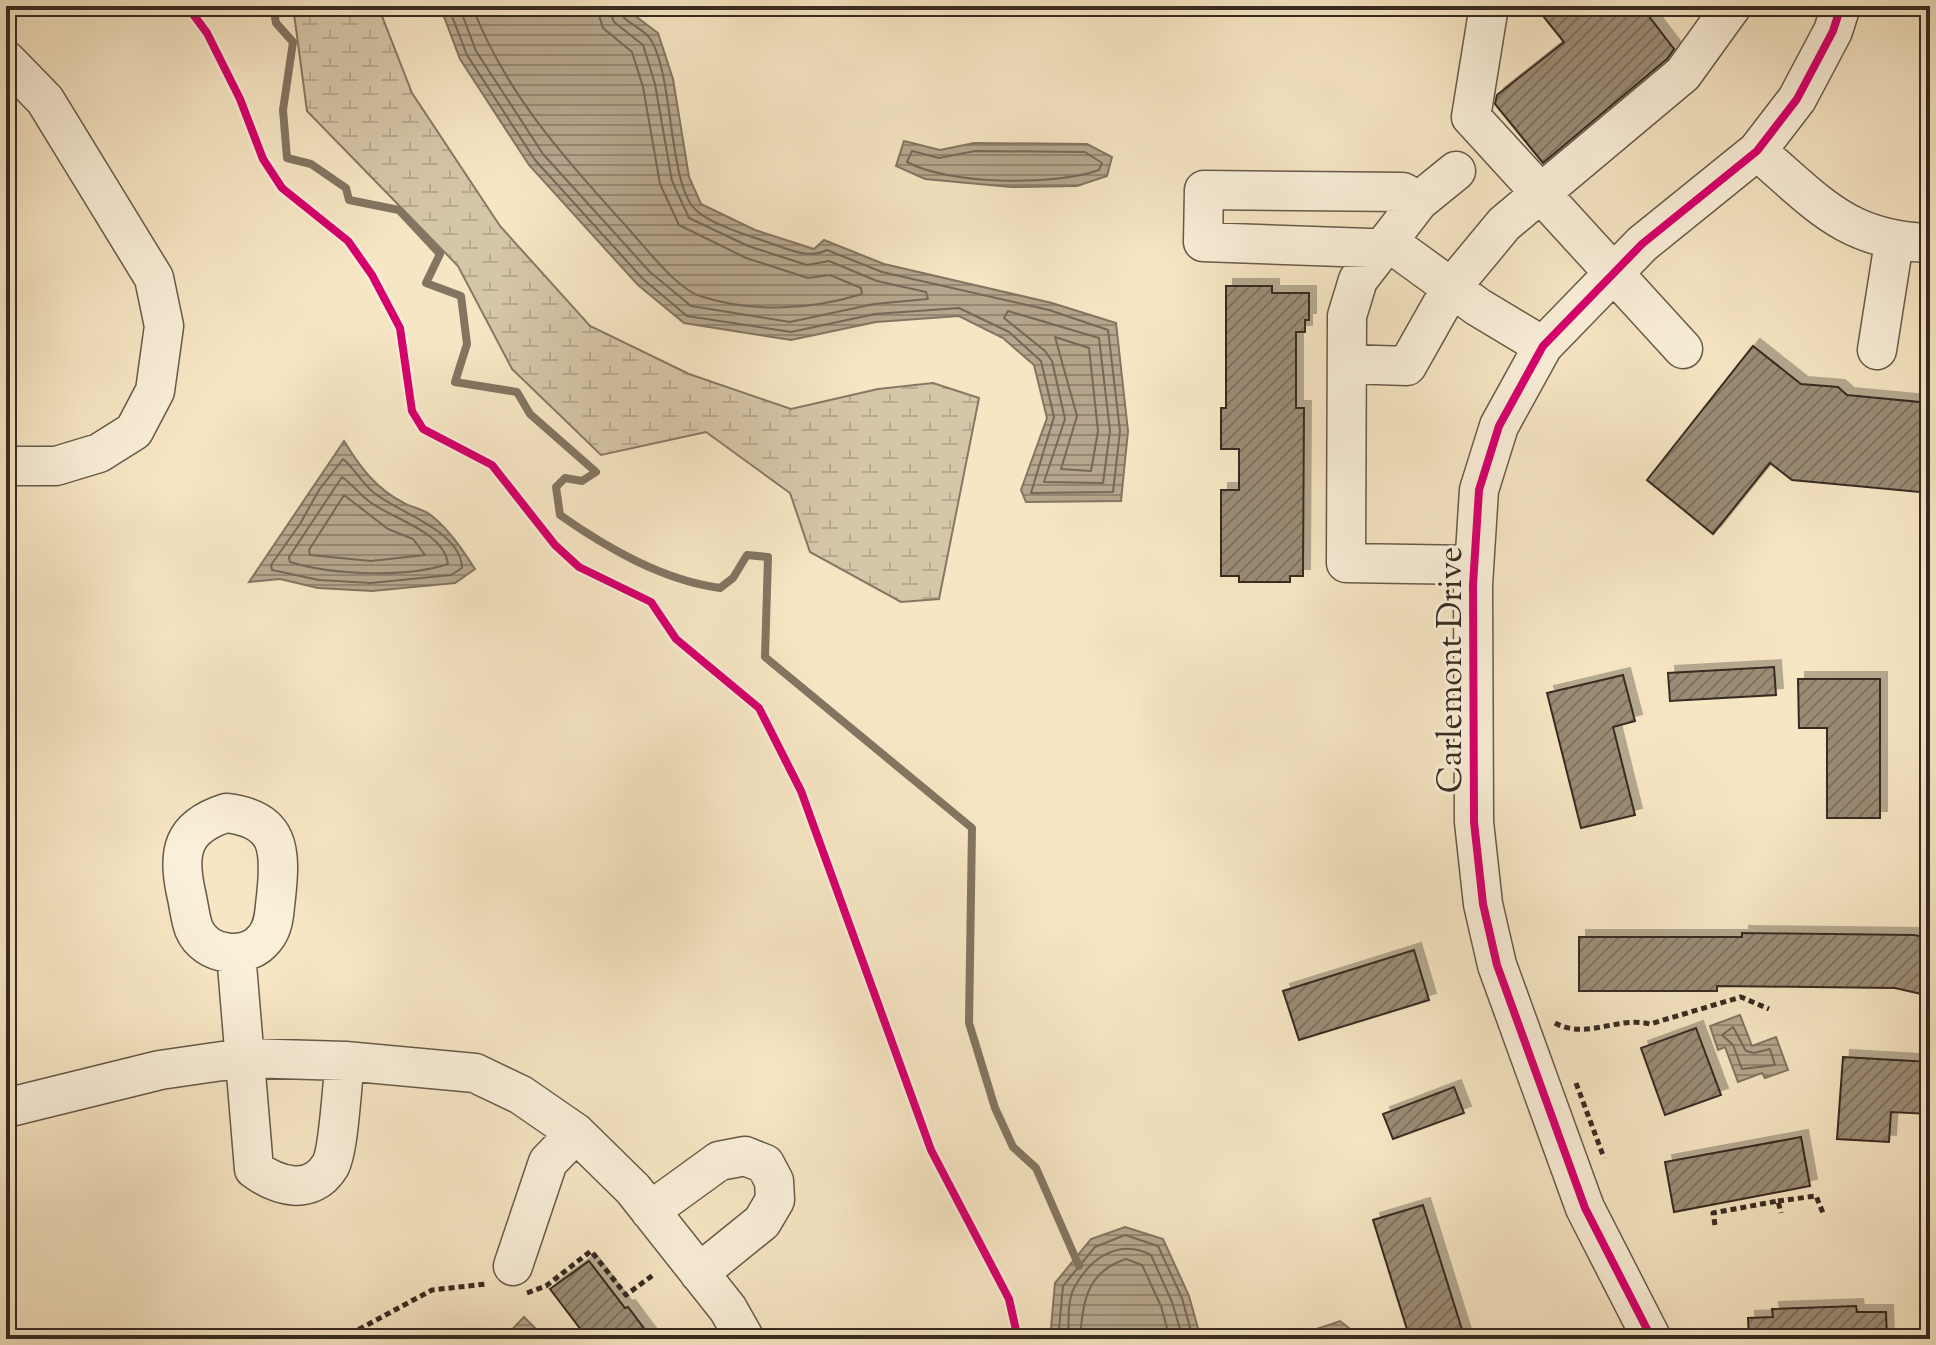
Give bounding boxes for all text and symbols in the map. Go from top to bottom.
street label: Carlemont Drive [1428,547,1477,793]

